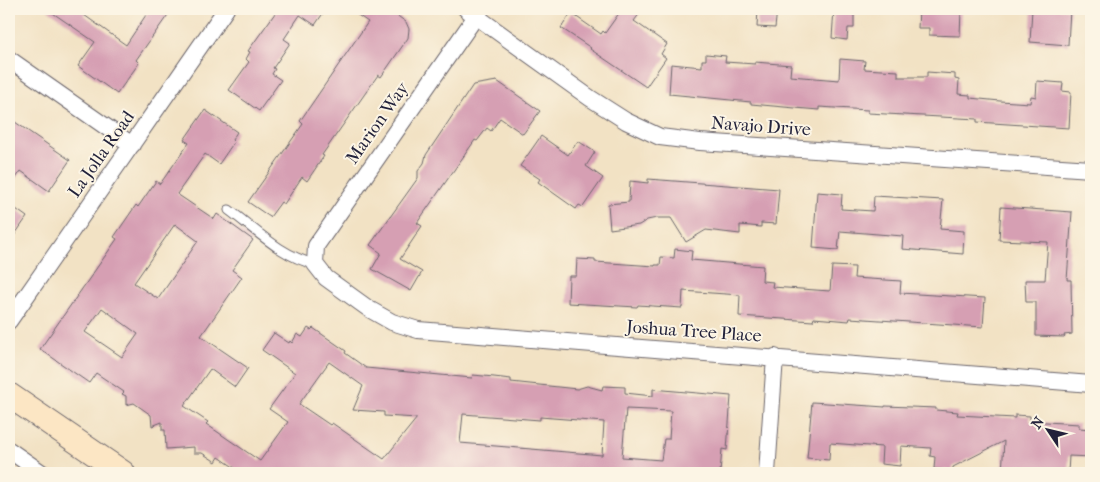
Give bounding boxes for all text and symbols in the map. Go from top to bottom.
street label: Marion Way [342,77,414,168]
street label: La Jolla Road [64,107,139,202]
street label: Navajo Drive [710,113,812,140]
street label: Joshua Tree Place [624,316,762,347]
north arrow [1022,404,1072,454]
text: N [1028,413,1048,432]

